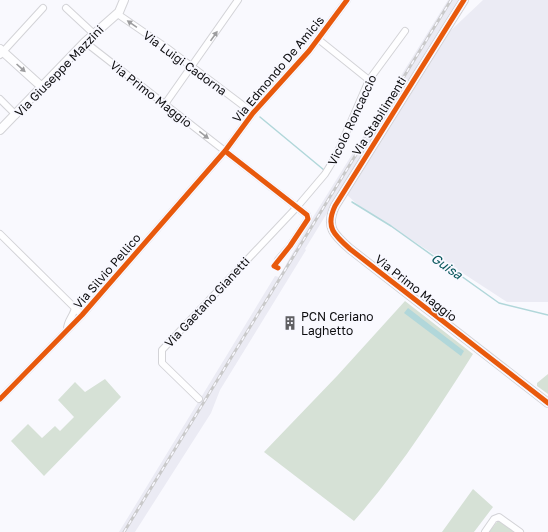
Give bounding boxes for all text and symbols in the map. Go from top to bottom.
street label: Via Edmondo De Amicis [229,13,327,125]
one-way arrow [126,20,137,28]
street label: Via Giuseppe Mazzini [11,22,107,120]
street label: Via Luigi Cadorna [140,28,230,98]
one-way arrow [210,30,218,41]
street label: Via Primo Maggio [107,57,195,131]
one-way arrow [16,63,26,73]
street label: Vicolo Roncaccio [324,72,380,168]
street label: Via Stabilimenti [349,74,409,158]
one-way arrow [198,131,209,139]
street label: Via Silvio Pellico [70,230,144,312]
water label: Guisa [428,249,466,283]
street label: Via Primo Maggio [372,251,460,325]
street label: Via Gaetano Gianetti [161,254,253,350]
place label: PCN Ceriano Laghetto [301,309,374,338]
building icon: PCN Ceriano Laghetto [282,315,298,331]

